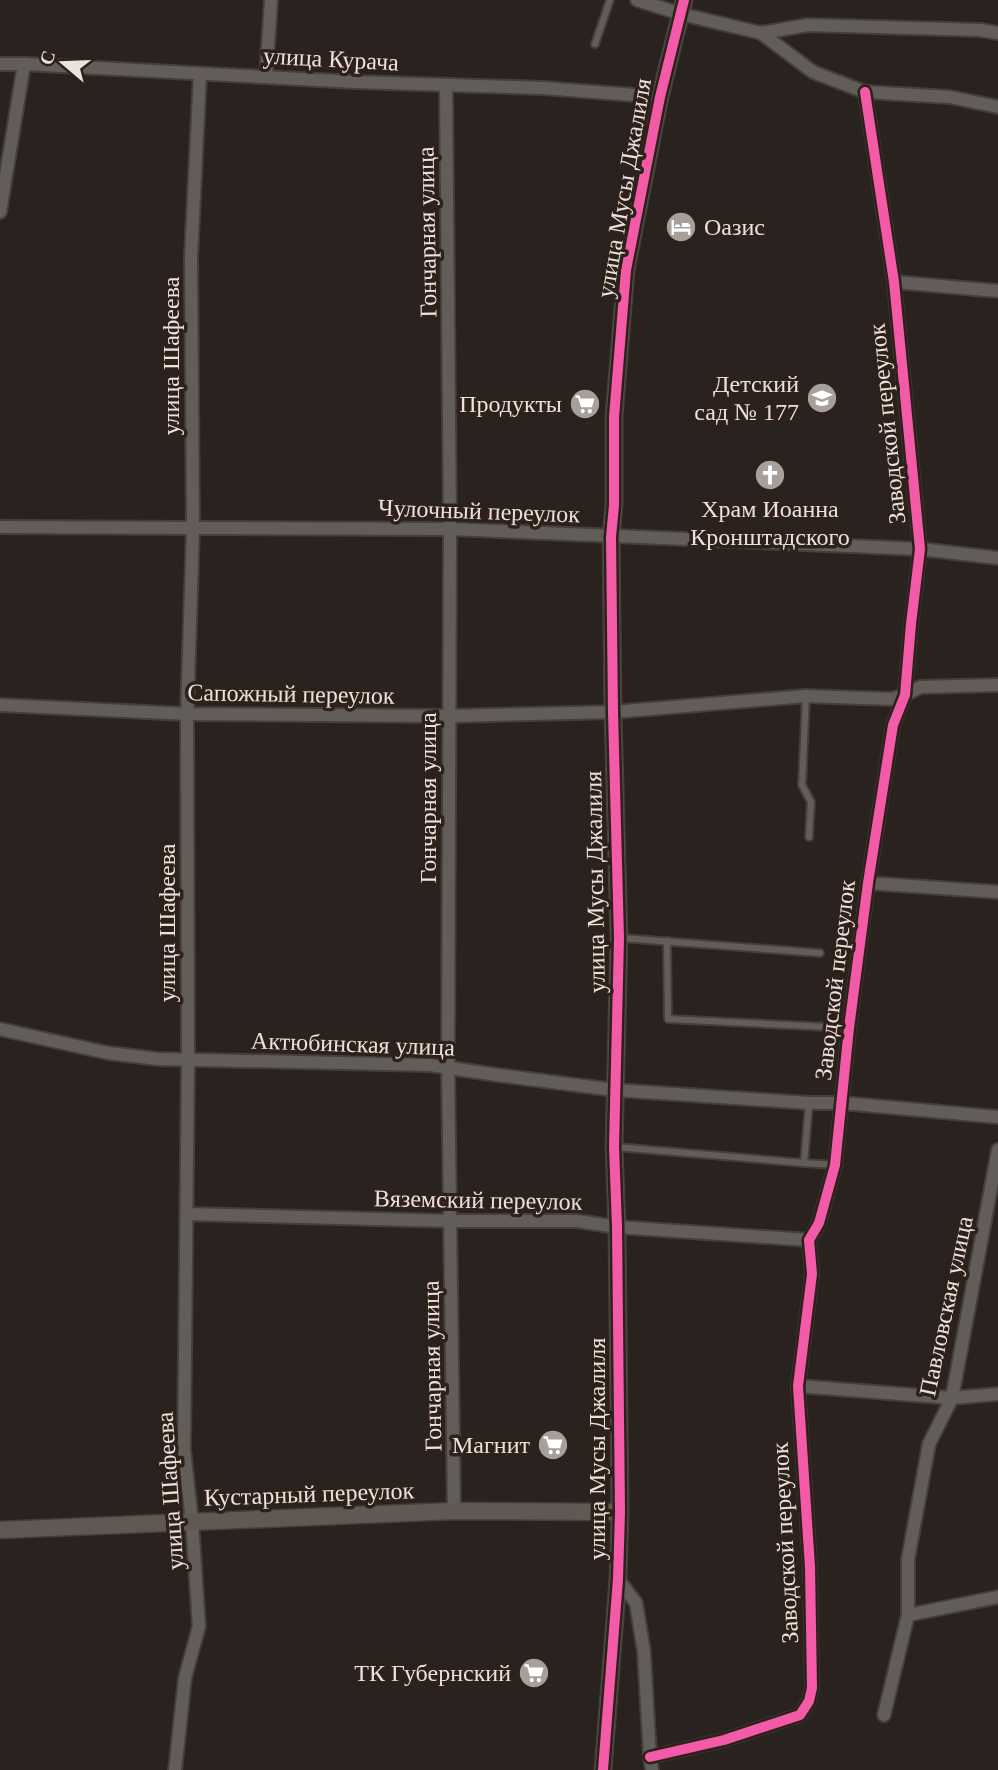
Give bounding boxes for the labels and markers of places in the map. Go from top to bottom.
hotel icon: Оазис [664,210,698,244]
place label: Оазис [704,214,765,240]
place label: Детский сад № 177 [694,371,799,425]
school or university icon: Детский сад № 177 [805,381,839,415]
supermarket icon: Продукты [568,387,602,421]
place label: Продукты [459,391,562,417]
church icon: Храм Иоанна Кронштадского [753,458,787,492]
place label: Храм Иоанна Кронштадского [690,496,850,550]
supermarket icon: Магнит [536,1428,570,1462]
place label: Магнит [452,1432,531,1458]
supermarket icon: ТК Губернский [517,1656,551,1690]
place label: ТК Губернский [354,1660,511,1686]

